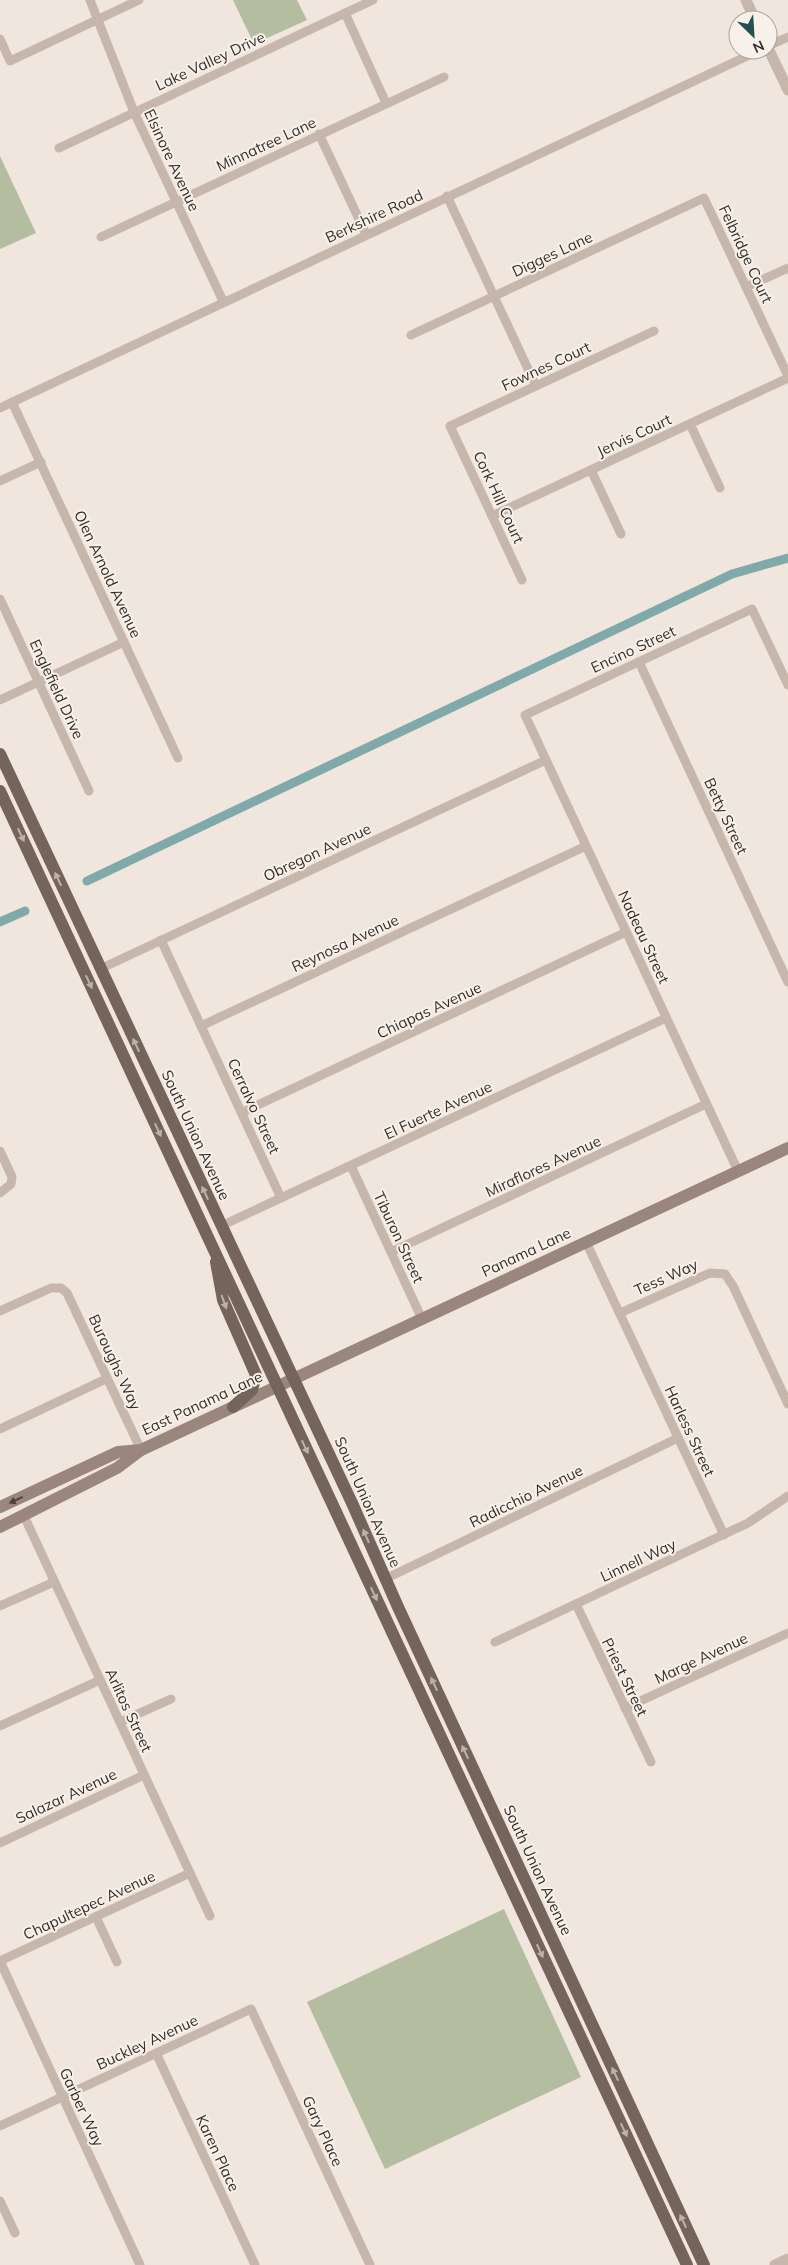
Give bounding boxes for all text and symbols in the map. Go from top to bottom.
north arrow [728,10,778,60]
street label: Lake Valley Drive [152,27,268,95]
text: N [750,36,767,57]
street label: Elsinore Avenue [140,106,204,214]
street label: Minnatree Lane [213,113,319,175]
street label: Berkshire Road [322,185,426,247]
street label: Felbridge Court [715,202,777,306]
street label: Digges Lane [509,227,595,281]
street label: Fownes Court [498,337,594,395]
street label: Jervis Court [594,409,674,461]
street label: Cork Hill Court [469,448,529,546]
street label: Olen Arnold Avenue [70,507,146,641]
street label: Encino Street [588,621,678,677]
street label: Englefield Drive [26,636,88,742]
street label: Betty Street [700,775,752,857]
street label: Obregon Avenue [260,819,374,885]
one-way arrow [17,828,25,842]
one-way arrow [54,872,62,886]
street label: Nadeau Street [614,887,674,987]
street label: Reynosa Avenue [288,910,402,976]
one-way arrow [86,975,94,989]
street label: Chiapas Avenue [374,977,484,1043]
one-way arrow [132,1038,141,1053]
street label: Cerralvo Street [224,1055,284,1157]
street label: South Union Avenue [158,1067,234,1203]
street label: El Fuerte Avenue [381,1077,495,1143]
one-way arrow [154,1123,162,1137]
street label: Miraflores Avenue [482,1131,604,1201]
one-way arrow [201,1186,209,1200]
street label: Tiburon Street [370,1188,428,1286]
street label: Panama Lane [478,1223,574,1281]
street label: Tess Way [631,1255,701,1299]
one-way arrow [220,1295,228,1310]
street label: Buroughs Way [85,1311,145,1413]
street label: East Panama Lane [139,1367,265,1439]
street label: Harless Street [661,1383,719,1479]
street label: South Union Avenue [331,1434,405,1570]
one-way arrow [302,1440,310,1454]
street label: Radicchio Avenue [466,1460,586,1532]
one-way arrow [8,1495,23,1504]
one-way arrow [362,1529,370,1543]
street label: Linnell Way [597,1534,679,1586]
one-way arrow [370,1587,378,1601]
street label: Marge Avenue [651,1628,751,1688]
street label: Priest Street [598,1635,652,1719]
street label: Arlitos Street [101,1665,157,1755]
one-way arrow [429,1677,437,1691]
one-way arrow [461,1745,469,1759]
street label: Salazar Avenue [12,1764,120,1828]
street label: South Union Avenue [500,1802,576,1938]
street label: Chapultepec Avenue [20,1866,158,1944]
one-way arrow [536,1943,545,1958]
street label: Buckley Avenue [93,2010,201,2074]
street label: Garber Way [56,2065,109,2149]
one-way arrow [611,2066,619,2081]
street label: Gary Place [298,2093,348,2169]
street label: Karen Place [192,2112,244,2194]
one-way arrow [620,2123,628,2137]
one-way arrow [679,2214,687,2228]

